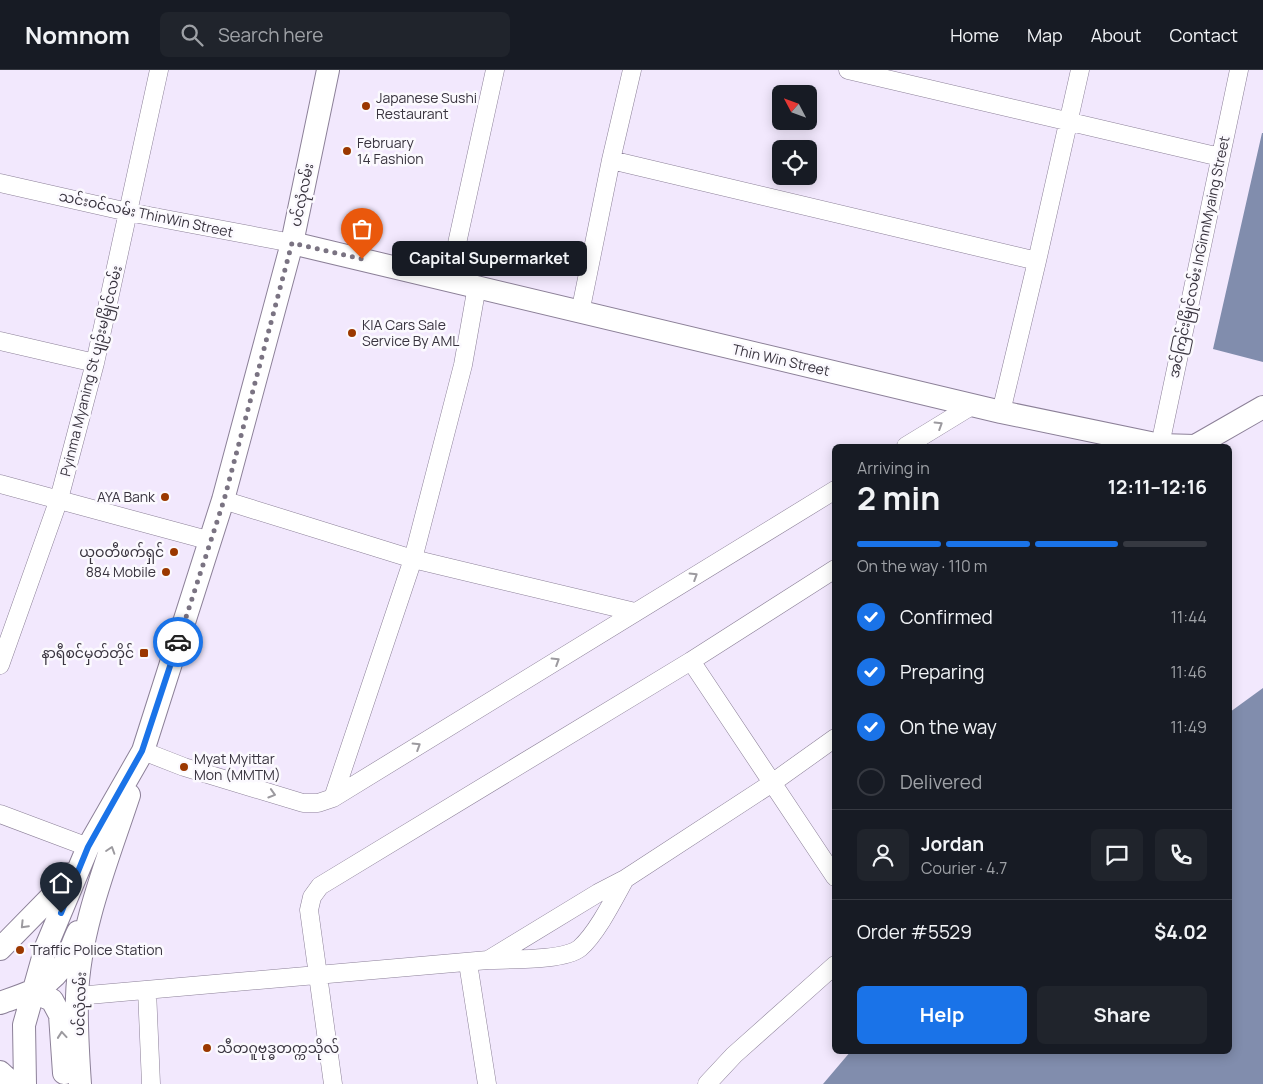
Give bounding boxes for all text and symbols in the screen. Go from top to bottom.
search box [160,12,510,57]
text: Nomnom [25,18,130,51]
icon: search [178,21,206,49]
text: Search here [218,22,323,48]
text: Home [950,23,999,47]
text: Map [1027,23,1063,47]
text: About [1091,23,1141,47]
text: Contact [1169,23,1238,47]
north arrow [772,85,818,130]
map controls [772,85,817,185]
place label: Japanese Sushi Restaurant [376,88,477,123]
marker: Japanese Sushi Restaurant [360,100,372,112]
place label: February 14 Fashion [357,133,424,168]
street label: အင်ကြင်းမြိုင်လမ်း InGinnMyaing Street [1164,134,1236,380]
button: locate [772,140,817,185]
marker: February 14 Fashion [341,145,353,157]
street label: ပင်လုံလမ်း [286,161,320,229]
street label: သင်းဝင်လမ်း ThinWin Street [57,186,235,241]
pin [341,208,383,259]
icon: bag [348,215,376,243]
callout: Capital Supermarket [392,242,587,276]
text: Capital Supermarket [409,247,570,269]
street label: Pyinma Myaning St ပျဉ်းမမြိုင်လမ်း [55,263,129,479]
place label: KIA Cars Sale Service By AML [362,315,459,350]
marker: KIA Cars Sale Service By AML [346,327,358,339]
street label: Thin Win Street [731,339,832,380]
one-way arrow [934,422,943,432]
text: Arriving in [857,457,930,479]
text: 12:11–12:16 [1108,474,1207,500]
text: 2 min [857,476,940,520]
place label: AYA Bank [97,487,156,506]
marker: AYA Bank [159,491,171,503]
place label: ယုဝတီဖက်ရှင် [79,542,164,564]
marker: ယုဝတီဖက်ရှင် [168,546,180,558]
text: On the way · 110 m [857,555,987,577]
place label: 884 Mobile [86,562,156,581]
marker: 884 Mobile [160,566,172,578]
one-way arrow [689,573,698,582]
icon: check [857,603,885,631]
text: Confirmed [900,604,993,630]
text: 11:44 [1171,606,1207,628]
courier [153,617,203,667]
icon: car [164,628,192,656]
place label: နာရီစင်မှတ်တိုင် [41,643,134,665]
marker: နာရီစင်မှတ်တိုင် [138,647,150,659]
one-way arrow [550,658,559,667]
icon: check [857,658,885,686]
text: Preparing [900,659,985,685]
text: 11:46 [1170,661,1207,683]
icon: check [857,713,885,741]
text: On the way [900,714,997,740]
text: 11:49 [1171,716,1207,738]
one-way arrow [412,743,421,753]
place label: Myat Myittar Mon (MMTM) [194,749,281,784]
marker: Myat Myittar Mon (MMTM) [178,761,190,773]
text: Delivered [900,769,982,795]
one-way arrow [267,788,275,798]
button: person [857,829,909,881]
button: chat [1091,829,1143,881]
button: phone [1155,829,1207,881]
text: Jordan [921,831,984,857]
one-way arrow [105,846,115,855]
text: Courier · 4.7 [921,857,1007,879]
pin [40,862,82,913]
icon: home [47,869,75,897]
one-way arrow [21,919,30,928]
text: Order #5529 [857,919,972,945]
text: $4.02 [1154,919,1207,945]
place label: Traffic Police Station [30,940,163,959]
marker: Traffic Police Station [14,944,26,956]
street label: ပင်လုံလမ်း [69,971,93,1037]
button: Help [857,986,1027,1044]
button: Share [1037,986,1207,1044]
one-way arrow [56,1031,67,1039]
place label: သီတဂူဗုဒ္ဓတက္ကသိုလ် [217,1038,339,1060]
marker: သီတဂူဗုဒ္ဓတက္ကသိုလ် [201,1042,213,1054]

